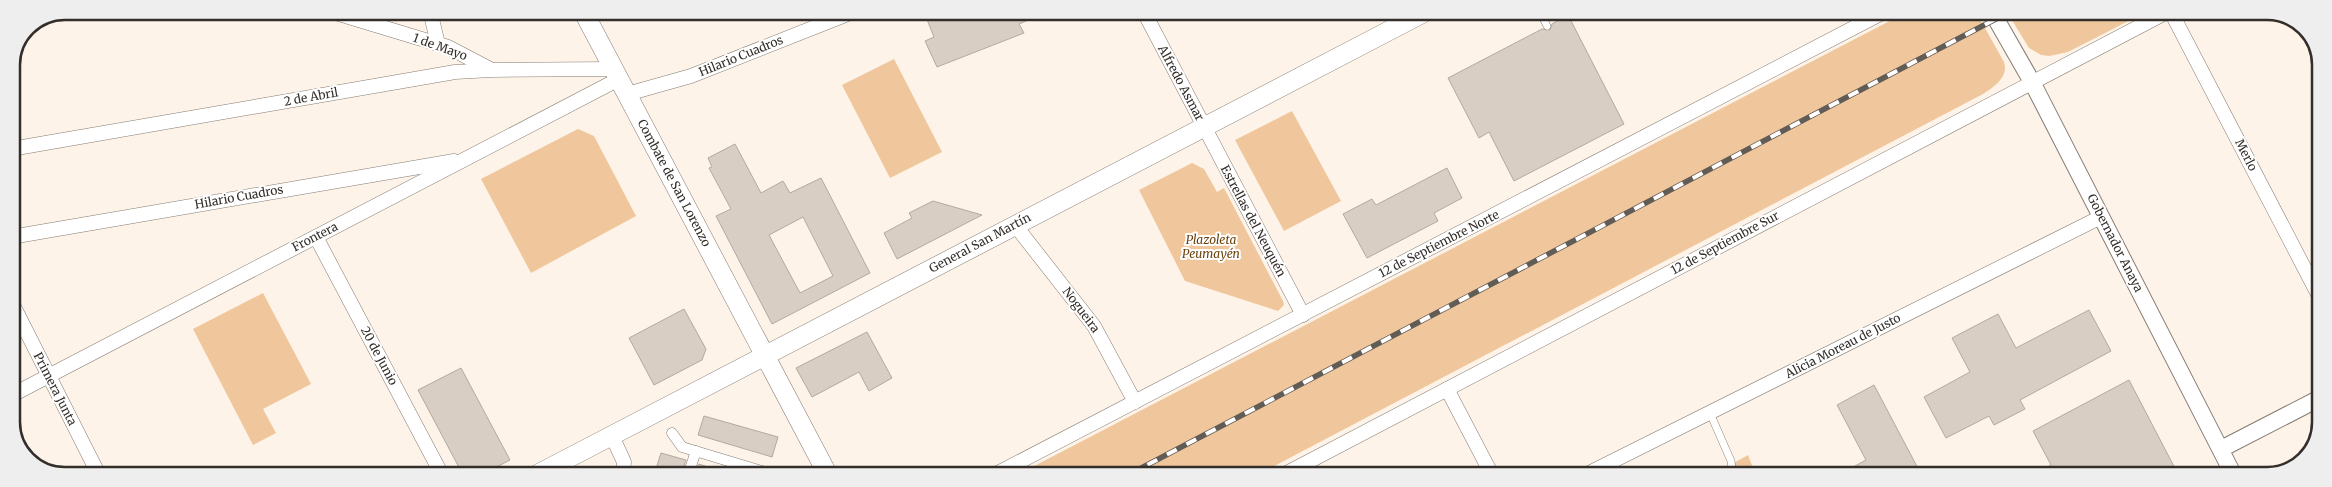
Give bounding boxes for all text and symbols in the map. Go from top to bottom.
street label: 1 de Mayo [411,30,469,63]
street label: Hilario Cuadros [696,32,785,79]
street label: Alfredo Asmar [1155,41,1208,124]
street label: 2 de Abril [283,84,340,109]
street label: Combate de San Lorenzo [634,117,714,249]
street label: Merlo [2232,136,2261,173]
street label: Estrellas del Neuquén [1218,162,1289,279]
street label: Hilario Cuadros [194,181,284,212]
street label: Gobernador Anaya [2084,191,2147,295]
street label: 12 de Septiembre Norte [1376,207,1501,280]
street label: 12 de Septiembre Sur [1668,207,1782,277]
street label: General San Martín [926,209,1033,276]
street label: Frontera [289,218,341,254]
park label: Plazoleta Peumayén [1182,232,1240,261]
street label: Nogueira [1059,284,1104,336]
street label: Alicia Moreau de Justo [1782,310,1903,382]
street label: 20 de Junio [358,324,401,388]
street label: Primera Junta [31,350,81,428]

